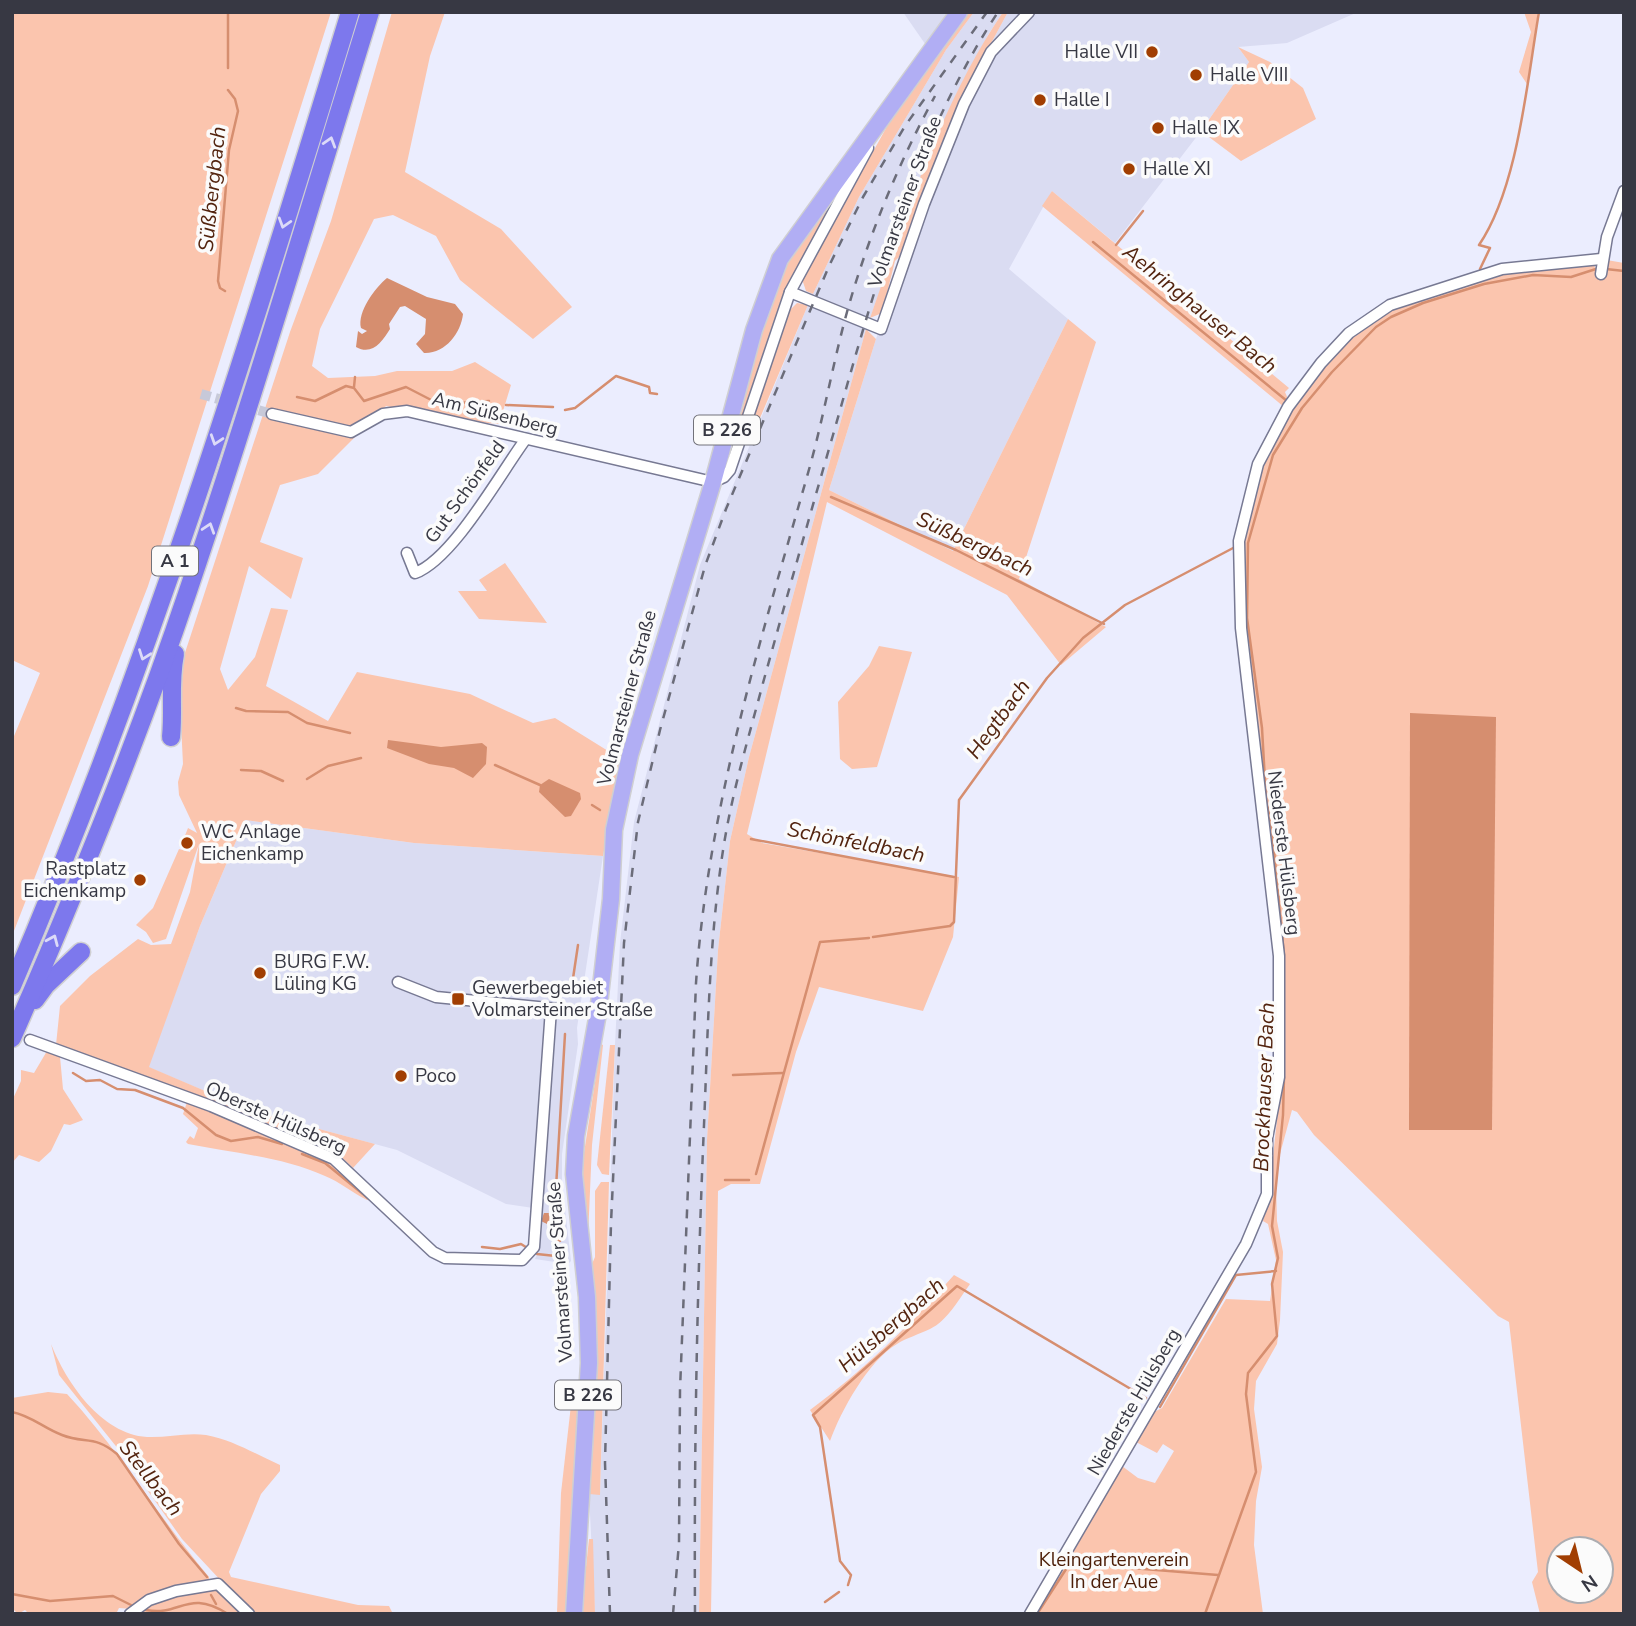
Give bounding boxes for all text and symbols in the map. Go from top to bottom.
place label: Halle VII [1065,39,1138,65]
marker: Halle VII [1144,44,1160,60]
place label: Halle VIII [1210,62,1288,88]
marker: Halle VIII [1188,67,1204,83]
place label: Halle I [1054,87,1110,113]
marker: Halle I [1032,92,1048,108]
street label: Volmarsteiner Straße [862,113,948,292]
place label: Halle IX [1172,115,1241,141]
marker: Halle IX [1150,120,1166,136]
water label: Süßbergbach [192,125,232,253]
one-way arrow [322,136,336,148]
place label: Halle XI [1143,156,1211,182]
marker: Halle XI [1121,161,1137,177]
one-way arrow [278,216,293,228]
water label: Aehringhauser Bach [1116,237,1283,380]
street label: Am Süßenberg [429,386,561,442]
road number: B 226 [694,416,760,444]
one-way arrow [210,433,224,445]
street label: Gut Schönfeld [419,435,511,549]
water label: Süßbergbach [912,505,1038,583]
one-way arrow [201,522,215,534]
road number: A 1 [152,546,198,576]
street label: Volmarsteiner Straße [591,607,663,790]
one-way arrow [138,649,152,661]
water label: Hegtbach [960,674,1036,764]
street label: Niederste Hülsberg [1261,769,1307,937]
water label: Schönfeldbach [785,815,927,869]
place label: WC Anlage Eichenkamp [201,819,304,867]
marker: WC Anlage Eichenkamp [179,835,195,851]
place label: Rastplatz Eichenkamp [23,856,126,904]
marker: Rastplatz Eichenkamp [132,872,148,888]
one-way arrow [45,935,59,948]
place label: BURG F.W. Lüling KG [274,949,369,997]
marker: BURG F.W. Lüling KG [252,965,268,981]
place label: Gewerbegebiet Volmarsteiner Straße [471,975,653,1023]
marker: Gewerbegebiet Volmarsteiner Straße [450,991,466,1007]
water label: Brockhauser Bach [1247,1002,1281,1172]
place label: Poco [415,1063,456,1089]
marker: Poco [393,1068,409,1084]
street label: Oberste Hülsberg [201,1075,351,1161]
street label: Volmarsteiner Straße [541,1181,579,1364]
water label: Hülsbergbach [832,1271,950,1379]
street label: Niederste Hülsberg [1081,1324,1187,1480]
road number: B 226 [555,1380,621,1410]
water label: Stellbach [113,1434,189,1522]
north arrow [1545,1535,1615,1605]
park label: Kleingartenverein In der Aue [1039,1547,1189,1595]
text: N [1576,1568,1602,1598]

